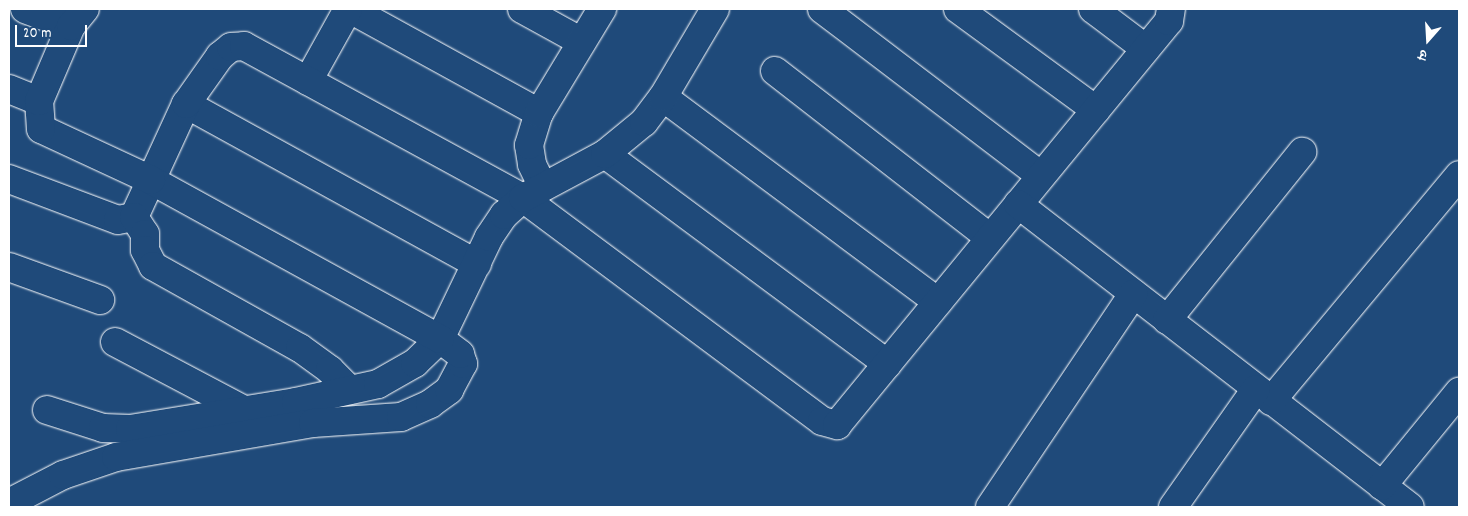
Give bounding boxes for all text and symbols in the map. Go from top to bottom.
scale bar [18,15,90,47]
north arrow [1403,15,1453,65]
text: 20 m [23,23,51,45]
text: उ [1416,43,1430,65]

